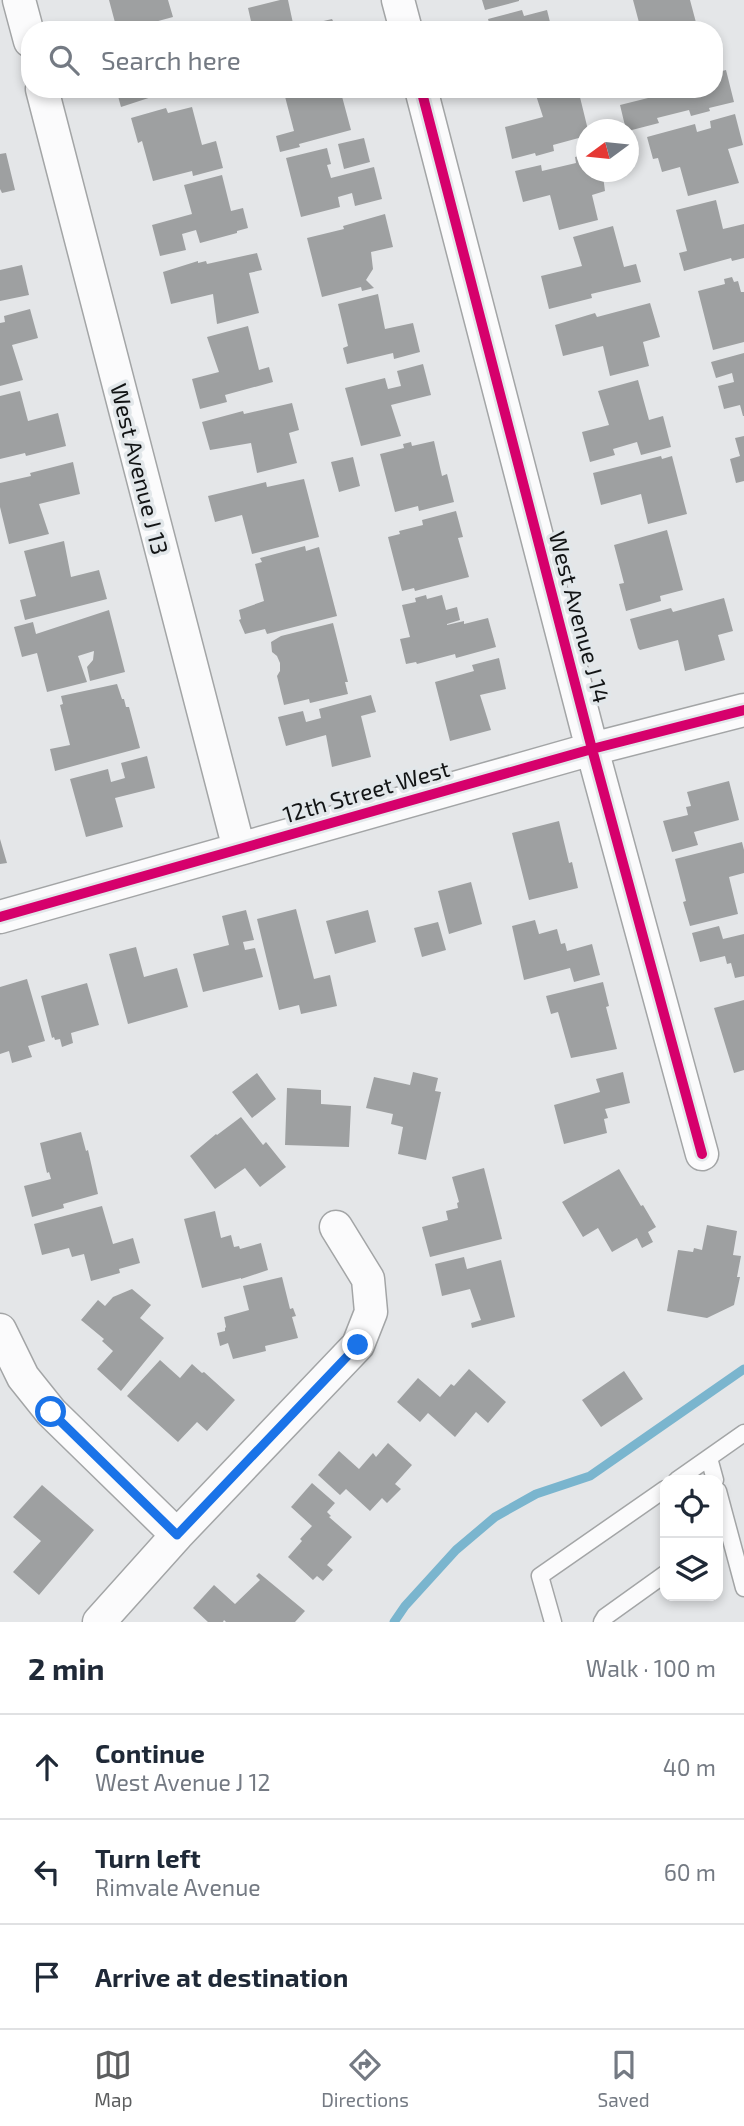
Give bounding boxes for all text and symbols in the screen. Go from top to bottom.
search box [21,21,723,98]
icon: search [45,41,83,79]
text: Search here [101,44,241,75]
north arrow [576,119,639,182]
street label: West Avenue J 13 [105,381,175,557]
street label: West Avenue J 14 [544,528,616,706]
street label: 12th Street West [279,754,453,828]
route end [342,1329,373,1360]
route start [35,1396,66,1427]
map controls [660,1475,723,1601]
button: locate [660,1475,723,1538]
button: layers [660,1538,723,1601]
text: 2 min [28,1650,105,1686]
text: Walk · 100 m [586,1654,716,1682]
text: Continue [95,1737,205,1768]
icon: ahead [28,1748,66,1786]
text: 40 m [663,1753,716,1781]
text: West Avenue J 12 [95,1768,271,1796]
text: Turn left [95,1842,201,1873]
icon: left [28,1853,66,1891]
text: 60 m [664,1858,716,1886]
text: Rimvale Avenue [95,1873,261,1901]
icon: arrive [28,1958,66,1996]
text: Arrive at destination [95,1961,348,1992]
tab: Map [94,2046,132,2111]
tab: Directions [321,2046,409,2111]
tab: Saved [597,2046,650,2111]

